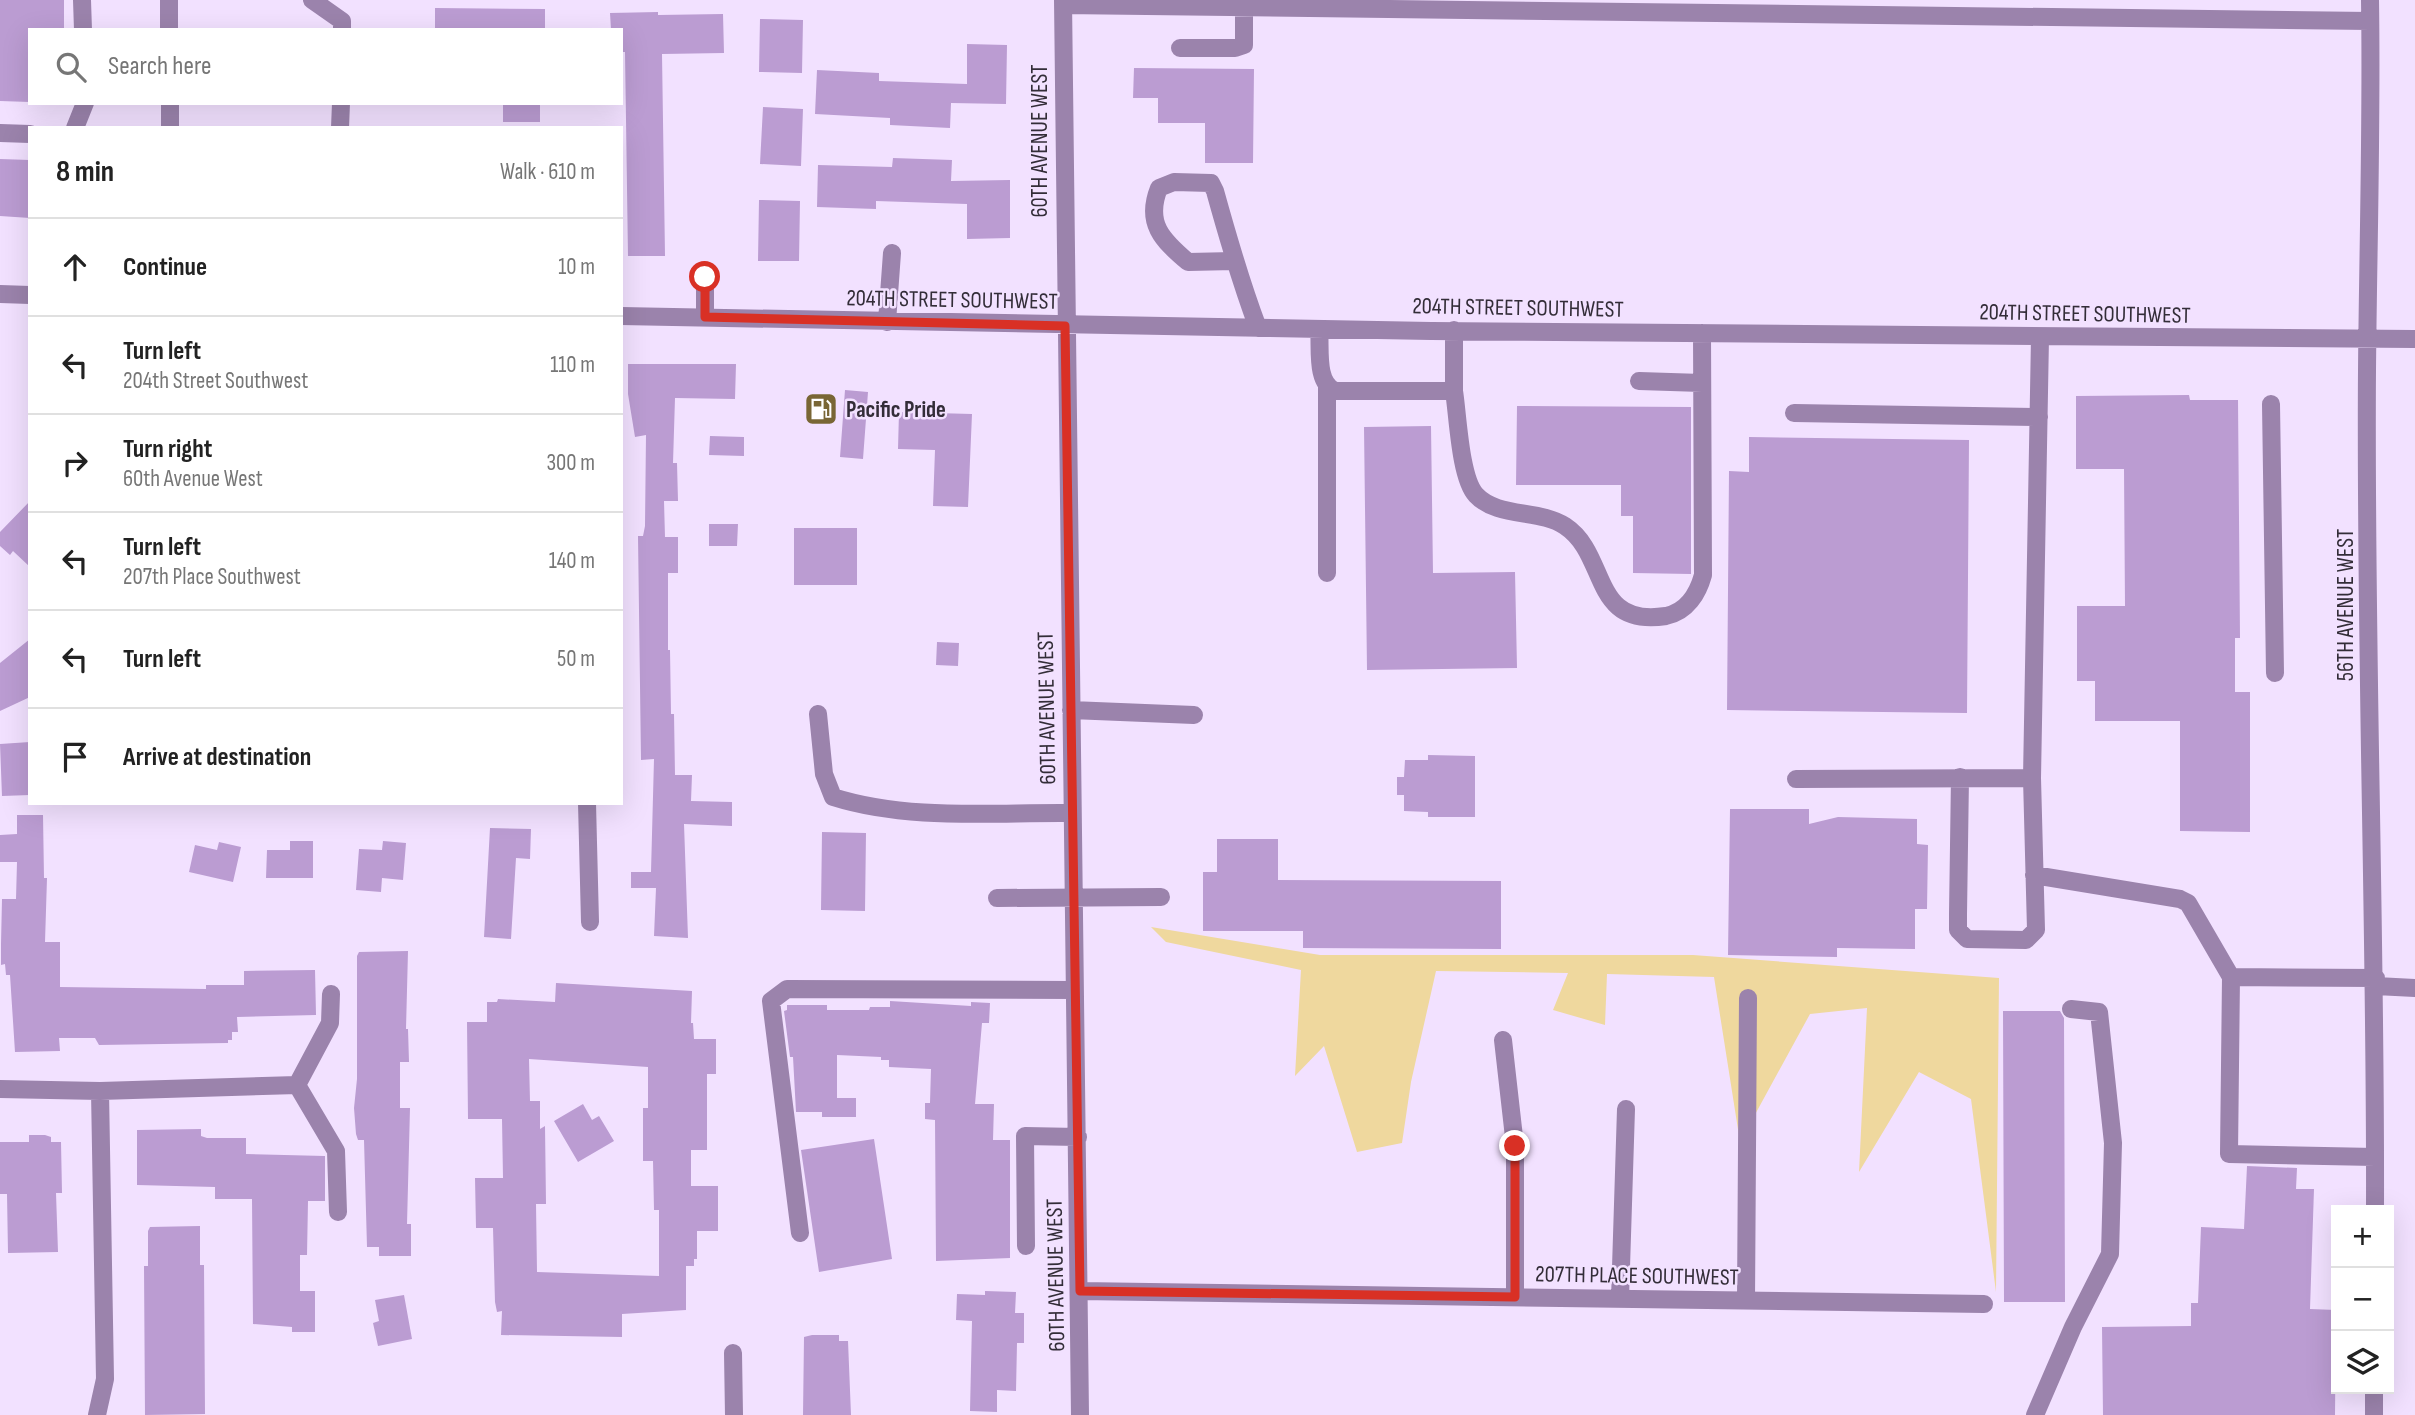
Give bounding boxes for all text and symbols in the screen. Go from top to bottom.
search box [28,28,623,105]
icon: search [52,48,90,86]
text: Search here [108,51,211,82]
street label: 60TH AVENUE WEST [1026,64,1054,218]
text: 8 min [56,154,114,190]
text: Walk · 610 m [500,158,595,186]
icon: ahead [56,248,94,286]
text: Continue [123,252,207,283]
text: 10 m [558,253,595,281]
route start [689,261,720,292]
street label: 204TH STREET SOUTHWEST [846,284,1058,316]
street label: 204TH STREET SOUTHWEST [1412,292,1624,324]
street label: 204TH STREET SOUTHWEST [1979,298,2191,330]
text: Turn left [123,336,201,367]
icon: left [56,346,94,384]
text: 110 m [550,351,595,379]
text: 204th Street Southwest [123,367,308,395]
fuel station icon: Pacific Pride [802,390,840,428]
place label: Pacific Pride [846,396,946,424]
text: Turn right [123,434,212,465]
icon: right [56,444,94,482]
text: 300 m [546,449,595,477]
text: 60th Avenue West [123,465,263,493]
street label: 56TH AVENUE WEST [2332,529,2360,681]
text: Turn left [123,532,201,563]
icon: left [56,542,94,580]
text: 140 m [549,547,595,575]
text: 207th Place Southwest [123,563,301,591]
street label: 60TH AVENUE WEST [1032,631,1062,785]
icon: left [56,640,94,678]
text: Turn left [123,644,201,675]
text: 50 m [557,645,595,673]
icon: arrive [56,738,94,776]
text: Arrive at destination [123,742,311,773]
route end [1499,1130,1530,1161]
street label: 60TH AVENUE WEST [1041,1198,1071,1352]
map controls [2331,1205,2394,1394]
button: + [2331,1205,2394,1268]
street label: 207TH PLACE SOUTHWEST [1535,1260,1739,1292]
button: − [2331,1268,2394,1331]
button: layers [2331,1331,2394,1394]

